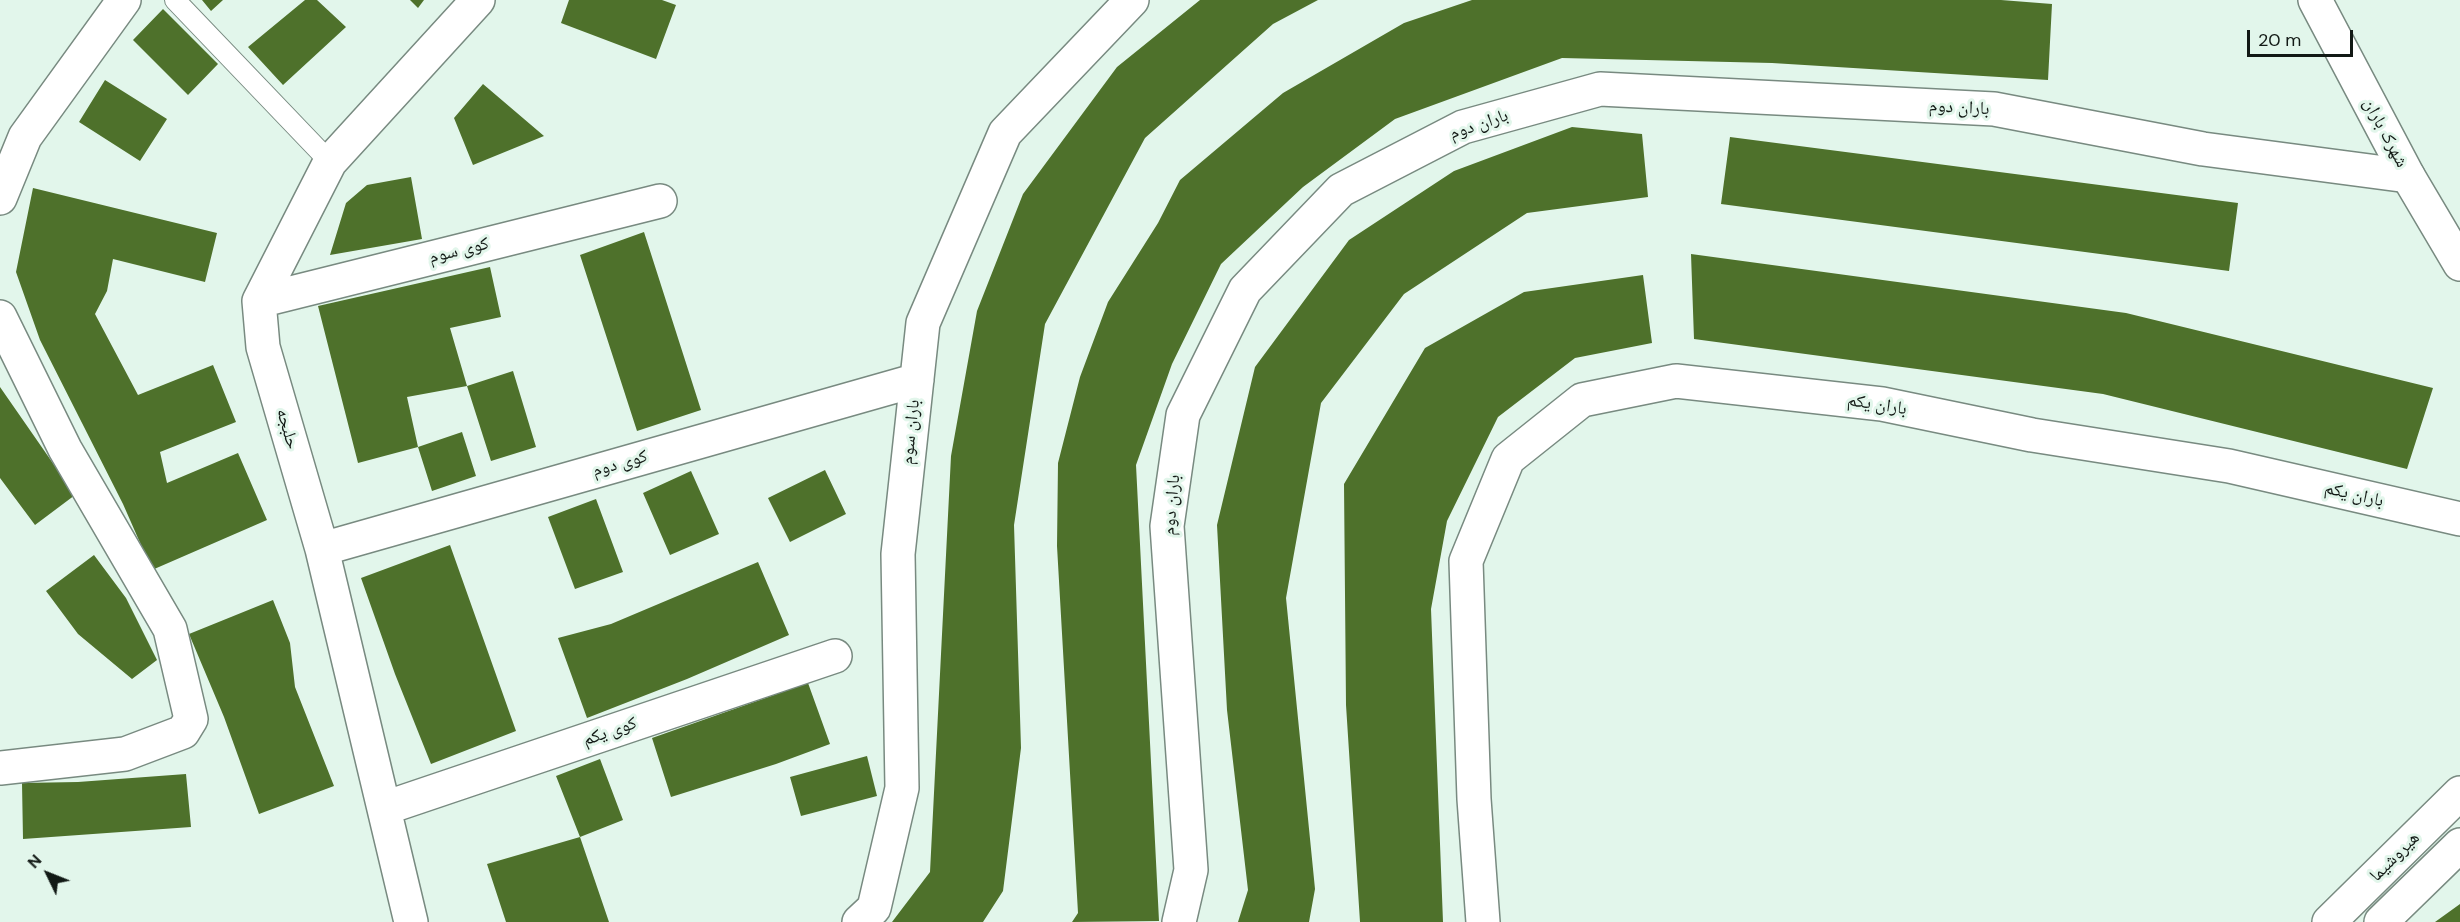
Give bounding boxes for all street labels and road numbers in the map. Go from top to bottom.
street label: شهرک باران [2358,95,2412,171]
street label: باران دوم [1928,96,1990,120]
street label: باران دوم [1447,105,1511,145]
street label: کوی سوم [427,233,491,269]
street label: باران یکم [1846,390,1908,420]
street label: باران سوم [897,398,925,466]
street label: حلبجه [271,406,303,452]
street label: کوی دوم [590,446,650,482]
street label: باران دوم [1159,474,1185,536]
street label: باران یکم [2322,478,2386,512]
street label: کوی یکم [580,713,640,751]
street label: هیروشیما [2366,828,2424,886]

